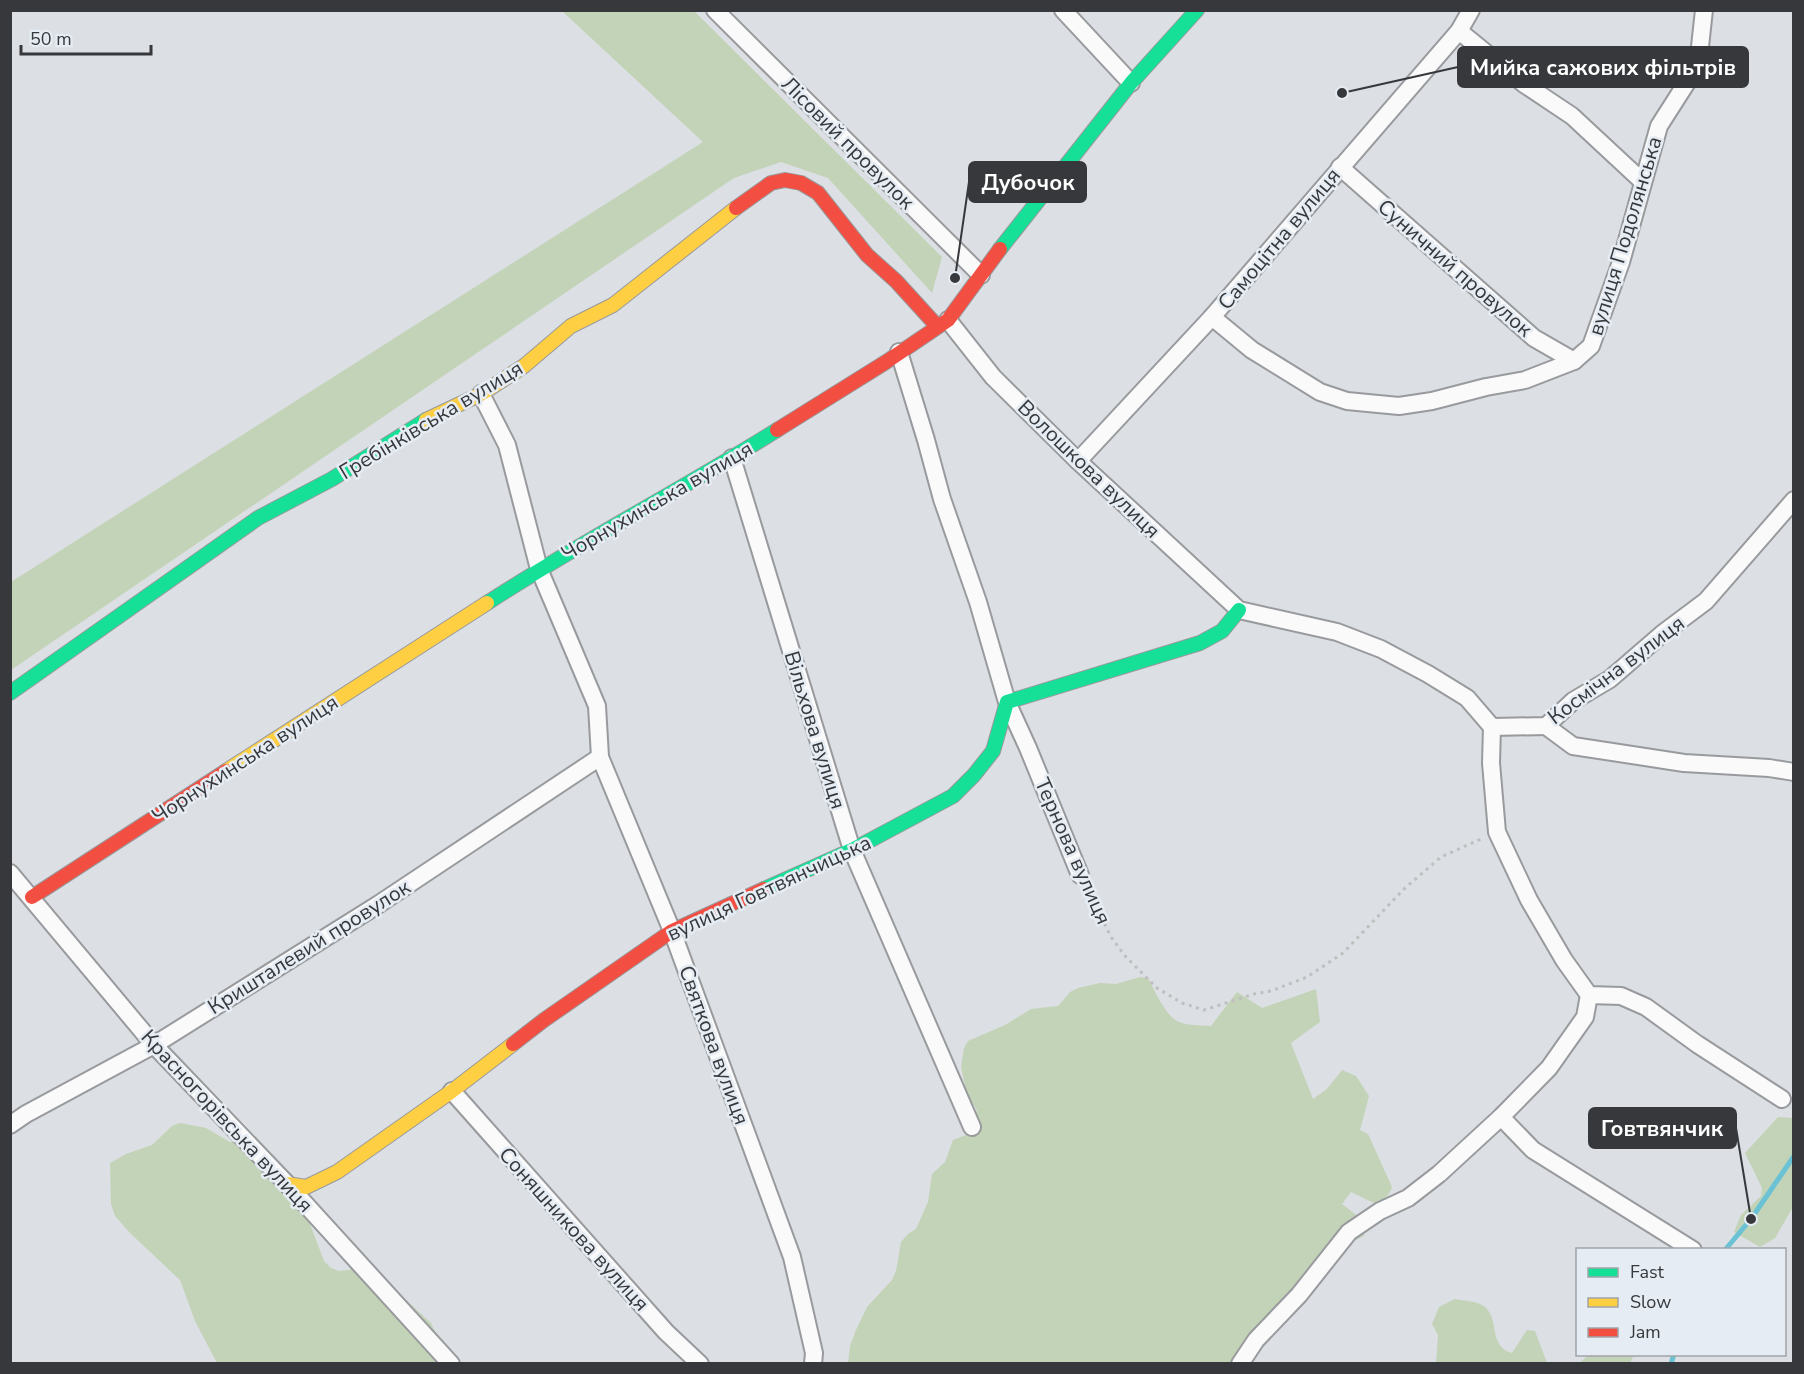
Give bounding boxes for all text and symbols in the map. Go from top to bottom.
scale bar [21,18,152,56]
text: 50 m [30,27,72,51]
callout: Мийка сажових фільтрів [1458,47,1748,87]
text: Мийка сажових фільтрів [1470,53,1736,83]
street label: Лісовий провулок [775,70,921,216]
street label: вулиця Подолянська [1581,133,1669,339]
callout: Дубочок [969,162,1086,202]
street label: Самоцітна вулиця [1211,162,1347,316]
text: Дубочок [982,168,1075,198]
street label: Суничний провулок [1372,193,1539,344]
street label: Гребінківська вулиця [334,354,528,486]
street label: Волошкова вулиця [1012,394,1166,544]
street label: Чорнухинська вулиця [556,435,758,567]
street label: Космічна вулиця [1542,609,1690,731]
street label: Вільхова вулиця [778,648,852,812]
street label: Чорнухинська вулиця [147,688,343,830]
street label: Тернова вулиця [1028,773,1118,929]
street label: вулиця Говтвянчицька [662,828,876,948]
street label: Кришталевий провулок [202,873,416,1021]
street label: Святкова вулиця [672,962,756,1128]
street label: Красногорівська вулиця [135,1024,319,1218]
callout: Говтвянчик [1589,1108,1736,1148]
text: Говтвянчик [1601,1114,1724,1144]
street label: Соняшникова вулиця [493,1141,655,1317]
legend [1576,1248,1786,1356]
text: Fast [1630,1260,1665,1284]
text: Slow [1630,1290,1671,1314]
text: Jam [1629,1320,1661,1344]

